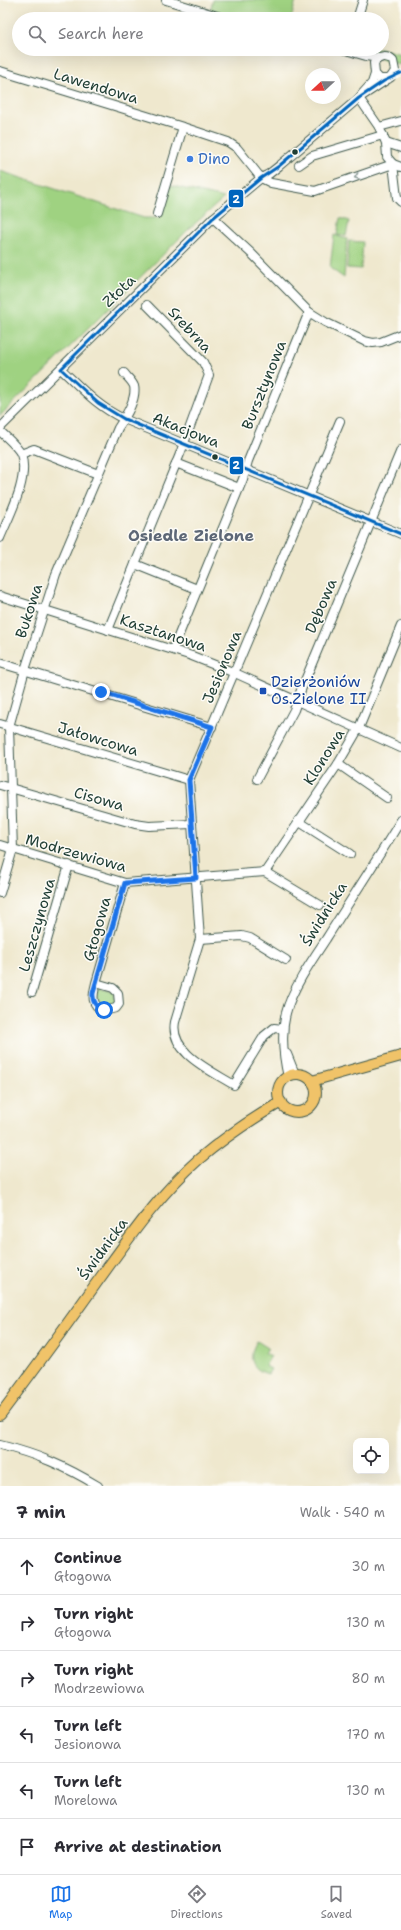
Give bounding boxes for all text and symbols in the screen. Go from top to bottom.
search box [12,12,389,56]
icon: search [26,23,48,45]
text: Search here [58,24,144,44]
street label: Lawendowa [51,64,142,109]
north arrow [305,68,341,104]
unlabelled marker [290,147,300,157]
place label: Dino [198,149,230,169]
marker: Dino [185,154,195,164]
one-way arrow [353,172,360,181]
line badge: 2 [228,189,244,208]
text: 2 [232,192,240,207]
street label: Złota [98,270,140,312]
street label: Srebrna [164,303,217,358]
street label: Bursztynowa [237,337,291,433]
street label: Akacjowa [150,408,223,453]
unlabelled marker [210,452,220,462]
line badge: 2 [229,456,244,475]
text: 2 [232,458,240,473]
district label: Osiedle Zielone [128,525,254,546]
street label: Dębowa [300,575,342,637]
street label: Bukowa [11,581,47,641]
street label: Kasztanowa [117,610,210,657]
street label: Jesionowa [198,627,247,707]
place label: Dzierżoniów Os.Zielone II [271,672,367,709]
route end [92,683,110,701]
marker: Dzierżoniów Os.Zielone II [258,686,268,696]
street label: Jałowcowa [55,717,141,761]
street label: Klonowa [299,724,350,789]
street label: Cisowa [72,782,127,816]
street label: Modrzewiowa [23,829,129,877]
street label: Leszczynowa [14,875,60,974]
street label: Świdnicka [296,877,352,950]
street label: Głogowa [78,894,116,964]
route start [95,1001,113,1019]
street label: Świdnicka [73,1213,133,1284]
map controls [353,1438,389,1474]
button: locate [353,1438,389,1474]
text: 7 min [16,1501,66,1523]
text: Walk · 540 m [300,1504,385,1521]
text: Continue [54,1548,122,1568]
icon: ahead [16,1556,38,1578]
text: 30 m [351,1558,385,1575]
text: Głogowa [54,1568,111,1585]
text: Turn right [54,1604,134,1624]
icon: right [16,1612,38,1634]
text: 130 m [347,1614,385,1631]
text: Głogowa [54,1624,111,1641]
text: Turn right [54,1660,134,1680]
icon: right [16,1668,38,1690]
text: 80 m [351,1670,385,1687]
text: Modrzewiowa [54,1680,144,1697]
text: Turn left [54,1716,122,1736]
icon: left [16,1724,38,1746]
text: 170 m [347,1726,385,1743]
text: Jesionowa [54,1736,121,1753]
text: Turn left [54,1772,122,1792]
icon: left [16,1780,38,1802]
text: 130 m [347,1782,385,1799]
text: Morelowa [54,1792,117,1809]
icon: arrive [16,1836,38,1858]
text: Arrive at destination [54,1837,222,1857]
tab: Map [49,1883,73,1922]
tab: Directions [170,1883,223,1922]
tab: Saved [321,1883,352,1922]

